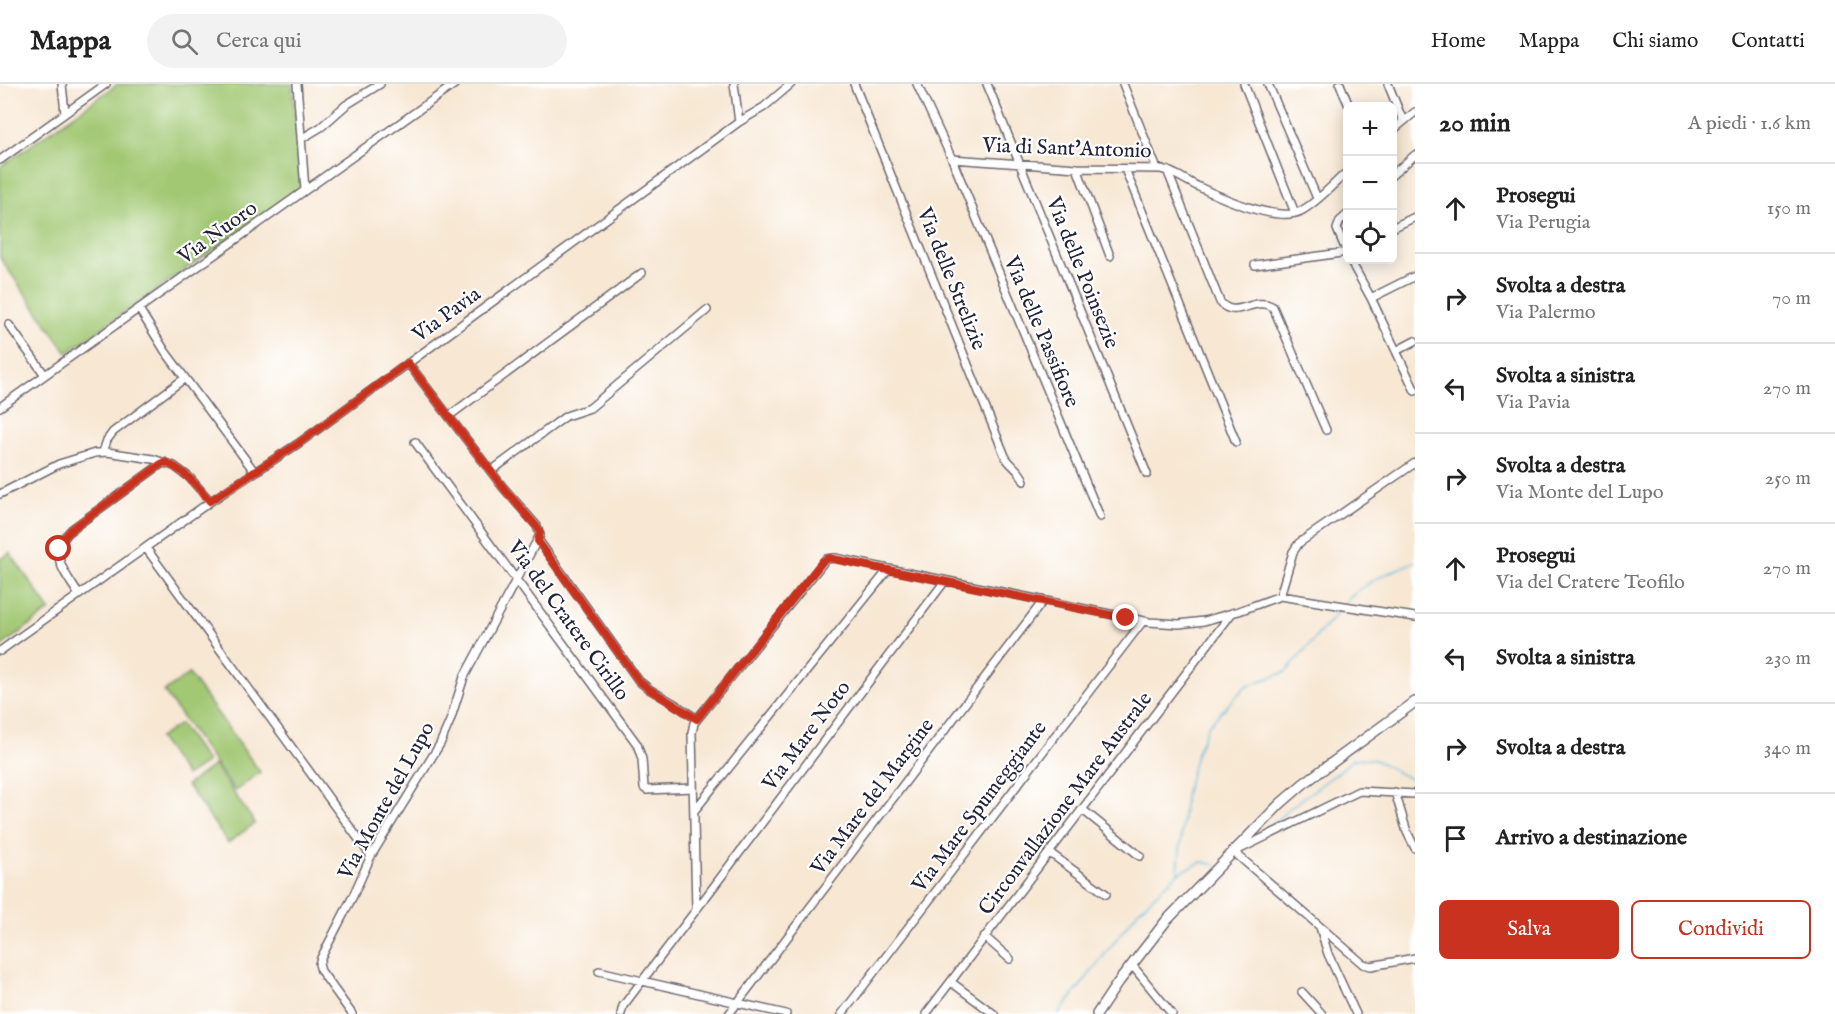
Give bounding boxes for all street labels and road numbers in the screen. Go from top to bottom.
street label: Via di Sant'Antonio [981,133,1152,165]
street label: Via delle Poinsezie [1039,192,1125,353]
street label: Via Nuoro [172,195,263,271]
street label: Via delle Strelizie [910,203,992,354]
street label: Via delle Passifiore [997,251,1085,412]
street label: Via Pavia [407,281,487,349]
street label: Via del Cratere Cirillo [500,535,635,706]
street label: Via Mare Noto [756,676,857,797]
street label: Circonvallazione Mare Australe [973,687,1159,921]
street label: Via Mare del Margine [805,713,941,882]
street label: Via Mare Spumeggiante [906,716,1054,899]
street label: Via Monte del Lupo [332,717,441,885]

